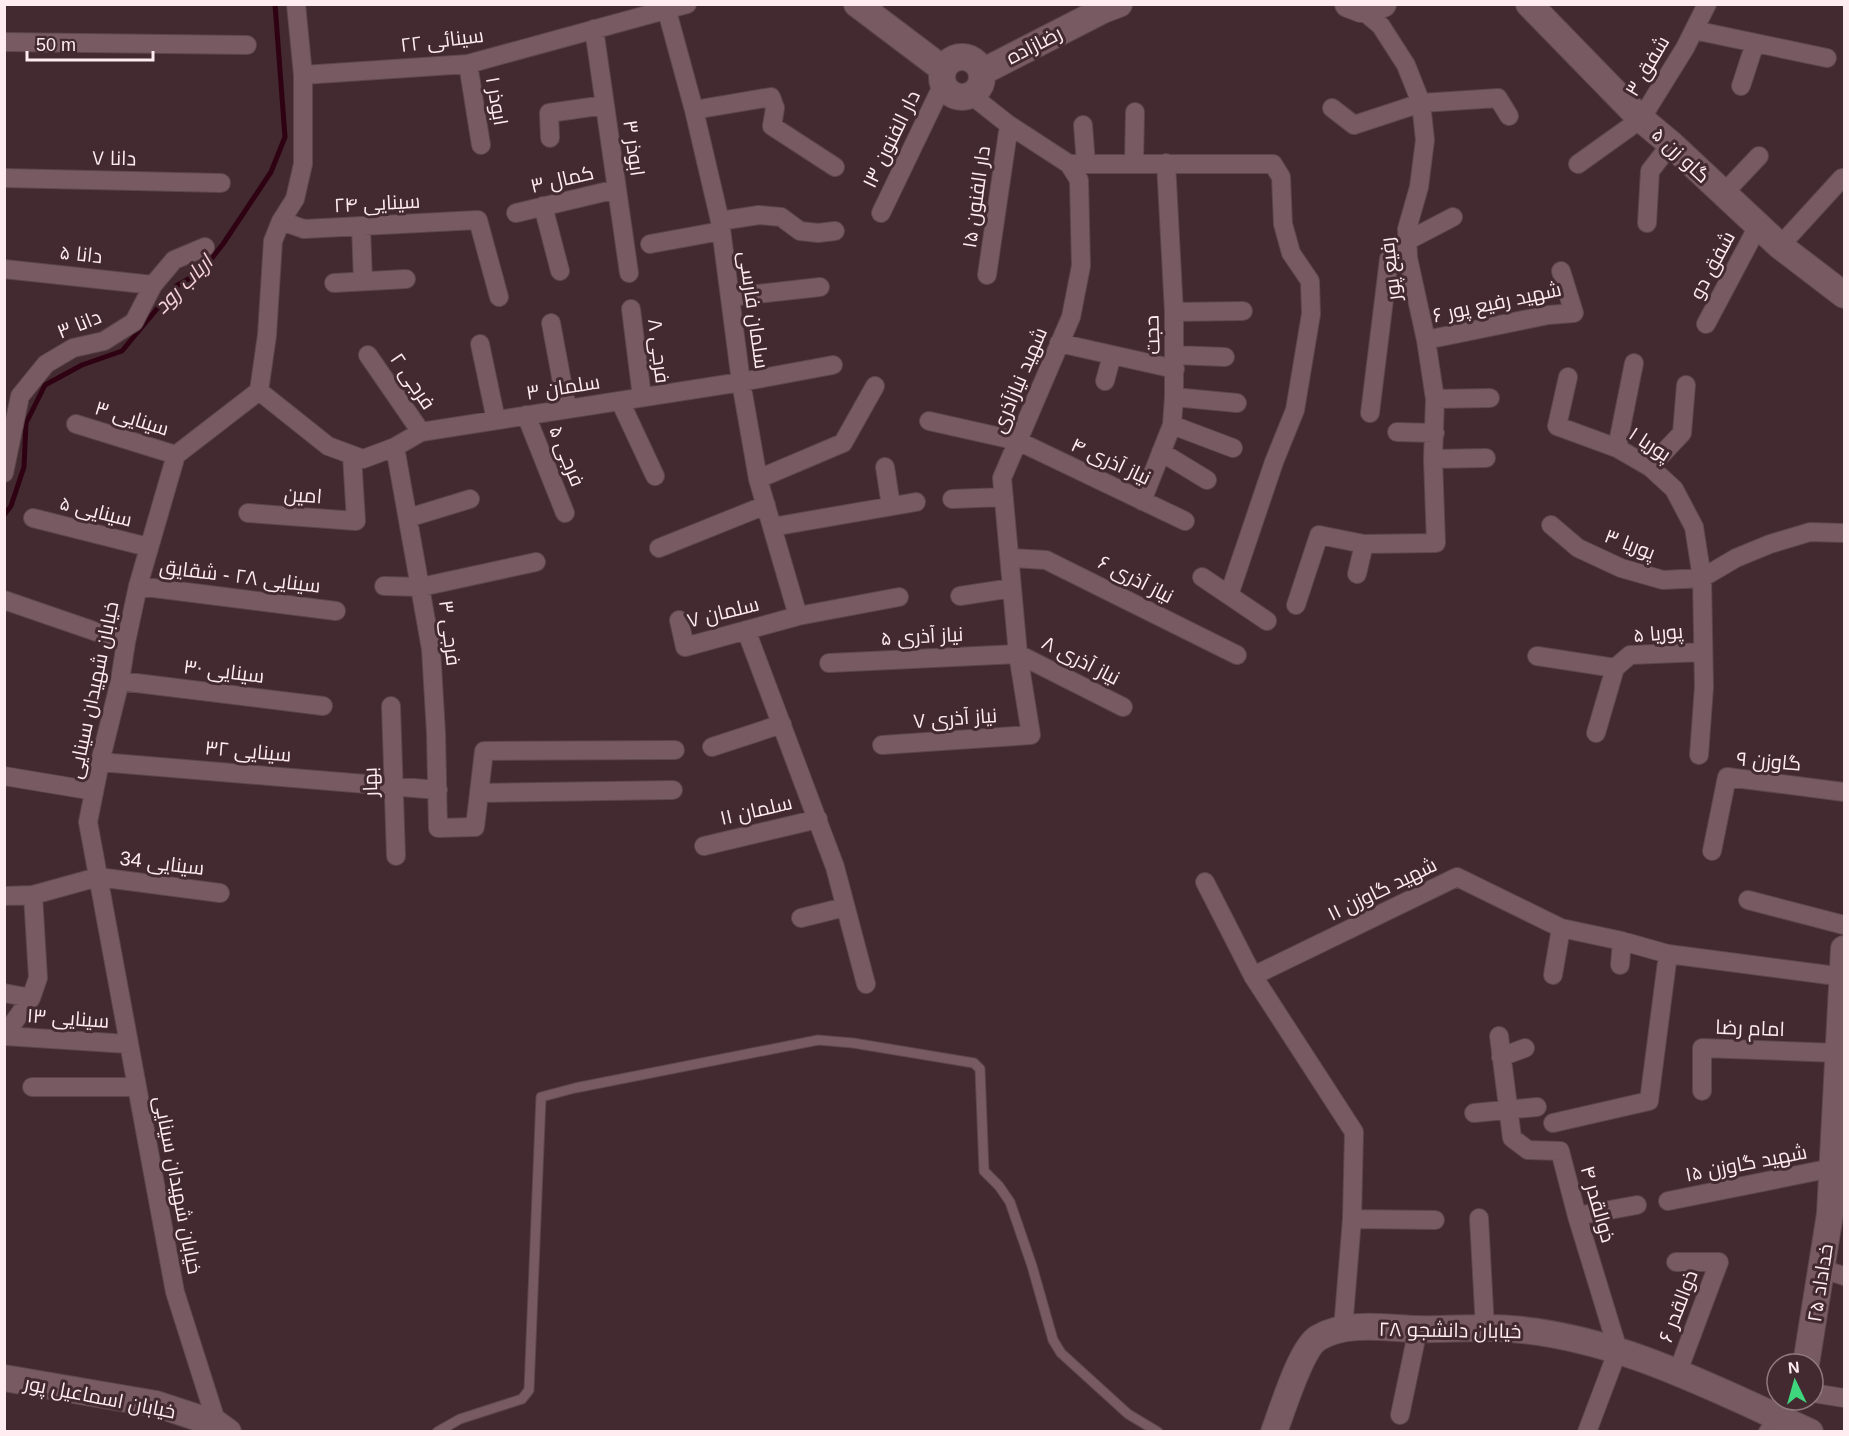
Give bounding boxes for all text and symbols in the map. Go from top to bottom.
street label: رضازاده [1002,22,1066,69]
scale bar [27,24,153,62]
street label: سینائی ۲۲ [399,24,485,58]
street label: شفق ۳ [1620,32,1675,101]
text: 50 m [36,35,76,55]
street label: ابوذر ۱ [481,75,512,127]
street label: دار الفنون ۱۳ [858,87,926,192]
street label: ابوذر ۳ [618,119,649,178]
street label: گاو زن ۵ [1646,123,1714,189]
street label: دار الفنون ۱۵ [958,144,996,250]
street label: دانا ۷ [92,147,136,169]
street label: کمال ۳ [528,161,596,199]
street label: سینایی ۲۴ [333,190,421,218]
street label: شفق دو [1685,227,1741,303]
street label: رفیع پور [1375,236,1408,303]
street label: دانا ۵ [59,241,103,267]
water label: ارباب رود [149,249,219,318]
street label: سلمان فارسی [733,250,773,370]
street label: شهید رفیع پور ۶ [1431,278,1564,329]
street label: دانا ۳ [54,305,104,343]
street label: حجت [1140,315,1164,355]
street label: فرجی ۸ [642,317,674,385]
street label: شهید نیازآذری [987,324,1053,437]
street label: فرجی ۲ [385,349,440,414]
street label: سلمان ۳ [524,370,602,406]
street label: سینایی ۳ [92,396,172,442]
street label: فرجی ۵ [543,422,589,490]
street label: پوریا ۱ [1624,422,1675,468]
street label: نیاز آذری ۴ [1067,433,1154,491]
street label: امین [283,483,323,509]
street label: سینایی ۵ [57,491,134,533]
street label: پوریا ۳ [1601,524,1659,566]
street label: نیاز آذری ۶ [1094,551,1177,609]
street label: سینایی ۲۸ - شقایق [158,555,322,599]
street label: سلمان ۷ [685,592,762,633]
street label: خیابان شهیدان سینایی [63,599,125,781]
street label: فرجی ۳ [433,599,465,667]
street label: پوریا ۵ [1632,620,1685,648]
street label: نیاز آذری ۵ [880,623,964,651]
street label: نیاز آذری ۸ [1038,631,1124,691]
street label: سینایی ۳۰ [182,655,266,689]
street label: نیاز آذری ۷ [912,704,998,734]
street label: سینایی ۳۲ [204,736,292,768]
street label: گاوزن ۹ [1736,747,1802,777]
street label: بهار [358,767,384,798]
street label: سلمان ۱۱ [718,791,795,831]
street label: سینایی 34 [118,847,206,881]
street label: شهید گاوزن ۱۱ [1324,853,1441,927]
street label: سینایی ۱۳ [26,1004,110,1034]
street label: امام رضا [1715,1016,1785,1043]
street label: خیابان شهیدان سینایی [148,1094,206,1276]
street label: شهید گاوزن ۱۵ [1683,1140,1809,1188]
street label: ذوالقدر ۴ [1576,1163,1619,1245]
street label: خداداد ۲۵ [1803,1242,1837,1324]
street label: ذوالقدر ۶ [1654,1267,1703,1345]
street label: خیابان دانشجو ۲۸ [1378,1318,1522,1344]
north arrow [1765,1352,1825,1412]
text: N [1787,1359,1800,1377]
street label: خیابان اسماعیل پور [21,1371,178,1424]

